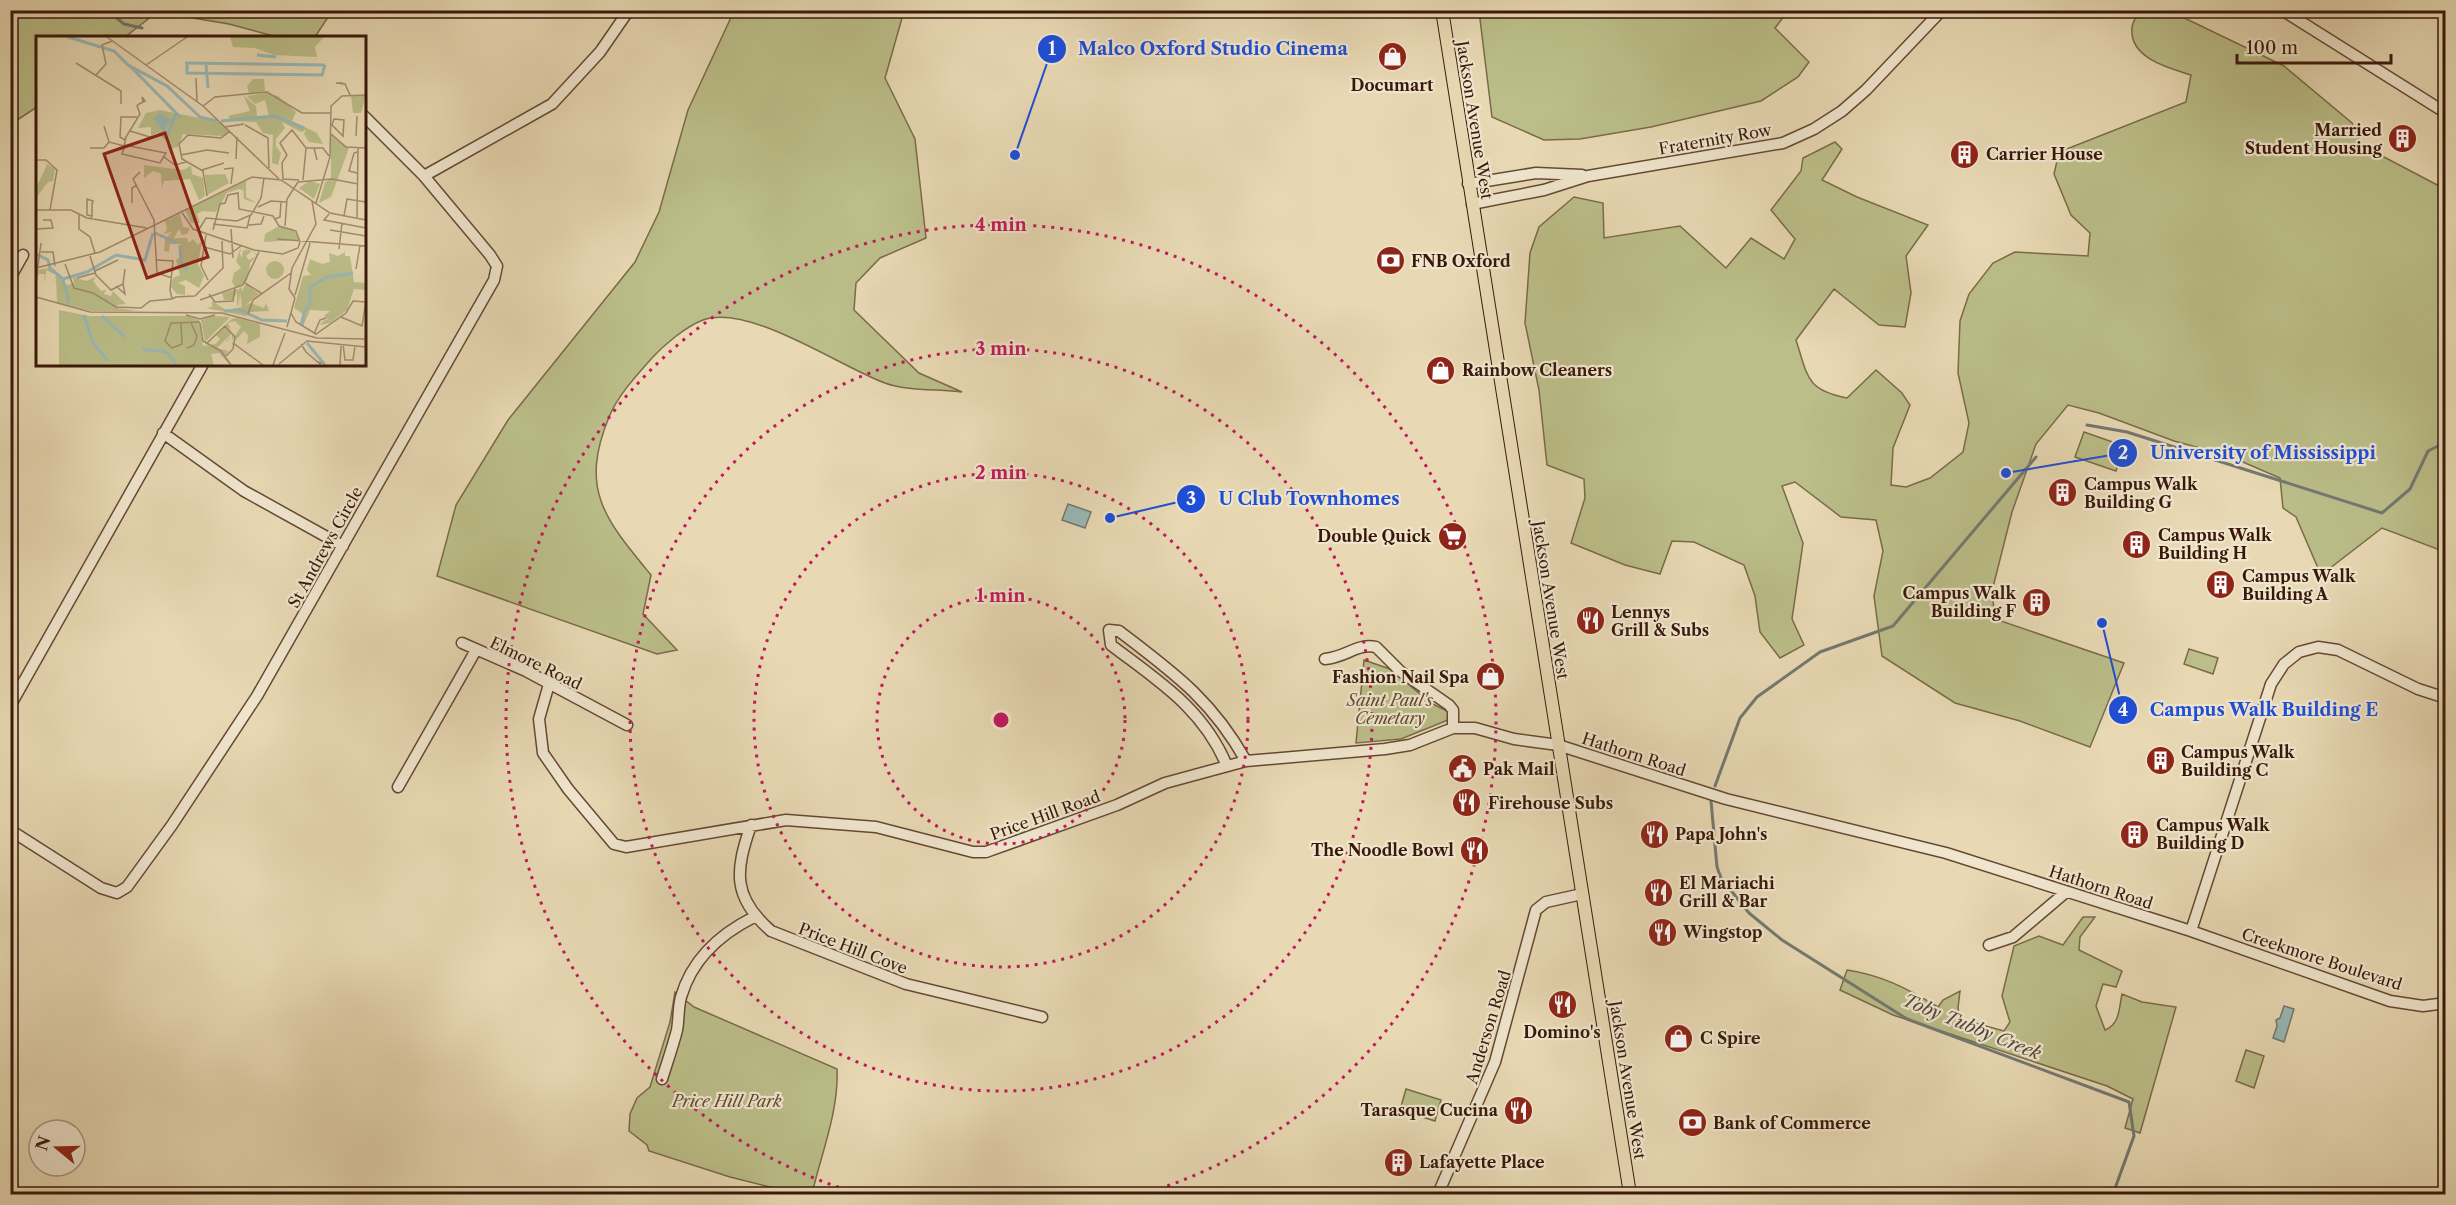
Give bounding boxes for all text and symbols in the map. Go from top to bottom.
scale bar [2237,27,2392,65]
callout: Malco Oxford Studio Cinema [1037,31,1360,67]
inset map [36,36,366,366]
street label: Jackson Avenue West [1452,36,1497,201]
text: 100 m [2246,37,2298,59]
text: 1 [1048,38,1056,60]
text: Malco Oxford Studio Cinema [1078,38,1349,60]
shop icon: Documart [1376,41,1408,73]
place label: Documart [1351,75,1434,95]
street label: Fraternity Row [1657,119,1774,159]
place label: Married Student Housing [2245,120,2383,158]
building icon: Married Student Housing [2387,123,2419,155]
building icon: Carrier House [1949,138,1981,170]
place label: Carrier House [1986,144,2103,164]
text: 4 min [975,214,1028,236]
bank icon: FNB Oxford [1374,245,1406,277]
place label: FNB Oxford [1411,251,1511,271]
text: 3 min [975,338,1027,360]
shop icon: Rainbow Cleaners [1425,354,1457,386]
place label: Rainbow Cleaners [1462,360,1612,380]
callout: University of Mississippi [2108,435,2388,471]
text: 2 [2118,442,2128,464]
text: University of Mississippi [2150,442,2376,464]
text: 2 min [975,462,1028,484]
place label: Campus Walk Building G [2084,474,2198,512]
building icon: Campus Walk Building G [2047,477,2079,509]
callout: U Club Townhomes [1176,481,1412,517]
street label: St Andrews Circle [283,483,367,611]
text: 3 [1186,488,1196,510]
text: U Club Townhomes [1218,488,1400,510]
street label: Jackson Avenue West [1528,516,1573,681]
supermarket icon: Double Quick [1436,520,1468,552]
place label: Campus Walk Building H [2158,525,2272,563]
place label: Double Quick [1317,526,1431,546]
building icon: Campus Walk Building H [2121,528,2153,560]
place label: Campus Walk Building A [2242,566,2356,604]
building icon: Campus Walk Building A [2205,569,2237,601]
place label: Campus Walk Building F [1903,583,2016,621]
text: 1 min [976,585,1026,607]
building icon: Campus Walk Building F [2021,586,2053,618]
place label: Lennys Grill & Subs [1611,602,1709,640]
restaurant icon: Lennys Grill & Subs [1574,605,1606,637]
street label: Elmore Road [487,632,585,694]
shop icon: Fashion Nail Spa [1474,661,1506,693]
place label: Fashion Nail Spa [1332,667,1470,687]
park label: Saint Paul's Cemetary [1346,690,1433,728]
callout: Campus Walk Building E [2108,692,2391,728]
text: 4 [2118,699,2128,721]
text: Campus Walk Building E [2150,699,2378,721]
centre of rings [991,710,1011,730]
street label: Hathorn Road [1580,728,1689,780]
place label: Campus Walk Building C [2181,742,2295,780]
building icon: Campus Walk Building C [2144,745,2176,777]
public building icon: Pak Mail [1446,753,1478,785]
place label: Pak Mail [1483,759,1555,779]
street label: Price Hill Road [987,786,1103,844]
restaurant icon: Firehouse Subs [1451,787,1483,819]
place label: Firehouse Subs [1488,793,1613,813]
place label: Campus Walk Building D [2156,815,2270,853]
restaurant icon: Papa John's [1638,818,1670,850]
building icon: Campus Walk Building D [2119,818,2151,850]
place label: Papa John's [1675,824,1767,844]
restaurant icon: The Noodle Bowl [1459,834,1491,866]
place label: The Noodle Bowl [1311,840,1454,860]
street label: Hathorn Road [2047,861,2156,913]
place label: El Mariachi Grill & Bar [1679,873,1775,911]
restaurant icon: El Mariachi Grill & Bar [1642,876,1674,908]
restaurant icon: Wingstop [1646,916,1678,948]
street label: Price Hill Cove [796,918,910,978]
place label: Wingstop [1682,922,1763,942]
street label: Creekmore Boulevard [2239,924,2405,994]
street label: Anderson Road [1461,967,1515,1087]
restaurant icon: Domino's [1546,988,1578,1020]
water label: Toby Tubby Creek [1900,989,2045,1065]
street label: Jackson Avenue West [1605,996,1650,1161]
place label: Domino's [1523,1022,1601,1042]
shop icon: C Spire [1663,1022,1695,1054]
place label: C Spire [1700,1028,1761,1048]
park label: Price Hill Park [670,1091,782,1111]
restaurant icon: Tarasque Cucina [1503,1094,1535,1126]
place label: Tarasque Cucina [1360,1100,1499,1120]
bank icon: Bank of Commerce [1676,1107,1708,1139]
place label: Bank of Commerce [1713,1113,1871,1133]
north arrow [27,1118,87,1178]
text: N [31,1133,55,1153]
building icon: Lafayette Place [1382,1146,1414,1178]
place label: Lafayette Place [1419,1152,1545,1172]

